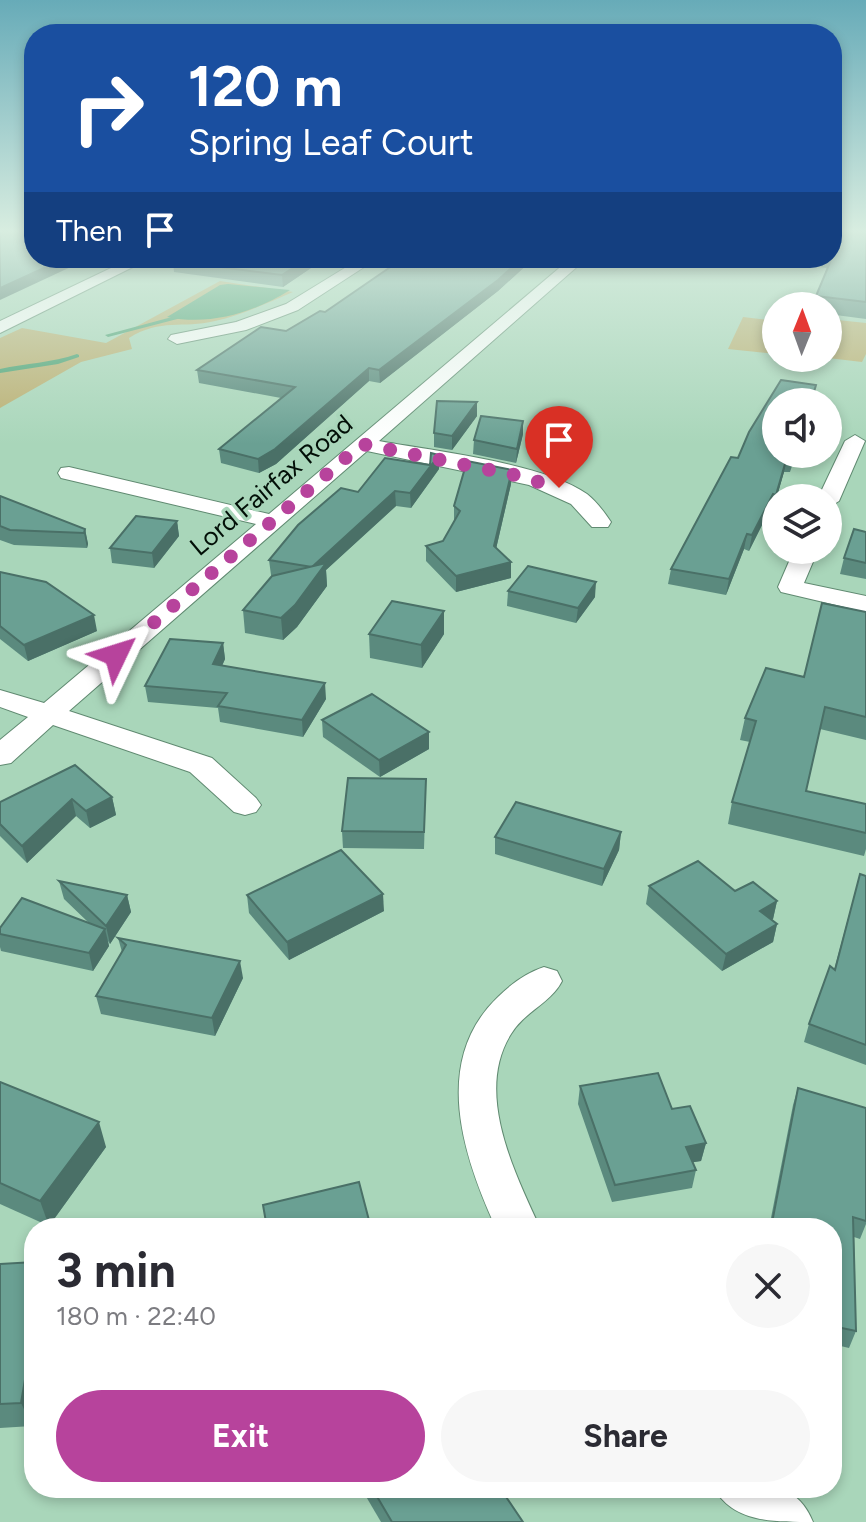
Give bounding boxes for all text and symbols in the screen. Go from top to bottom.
text: 120 m [188,53,343,120]
icon: right [56,56,160,160]
text: Spring Leaf Court [188,121,474,164]
icon: arrive [138,208,182,252]
text: Then [56,212,122,249]
north arrow [762,292,842,372]
map controls [762,292,842,564]
button: sound [762,388,842,468]
pin [525,406,593,488]
street label: Lord Fairfax Road [183,408,359,562]
icon: arrive [537,418,581,462]
button: layers [762,484,842,564]
position arrow [74,613,158,697]
text: 3 min [56,1241,176,1299]
button: close [726,1244,810,1328]
text: 180 m · 22:40 [56,1300,216,1332]
button: Exit [56,1390,425,1482]
button: Share [441,1390,810,1482]

